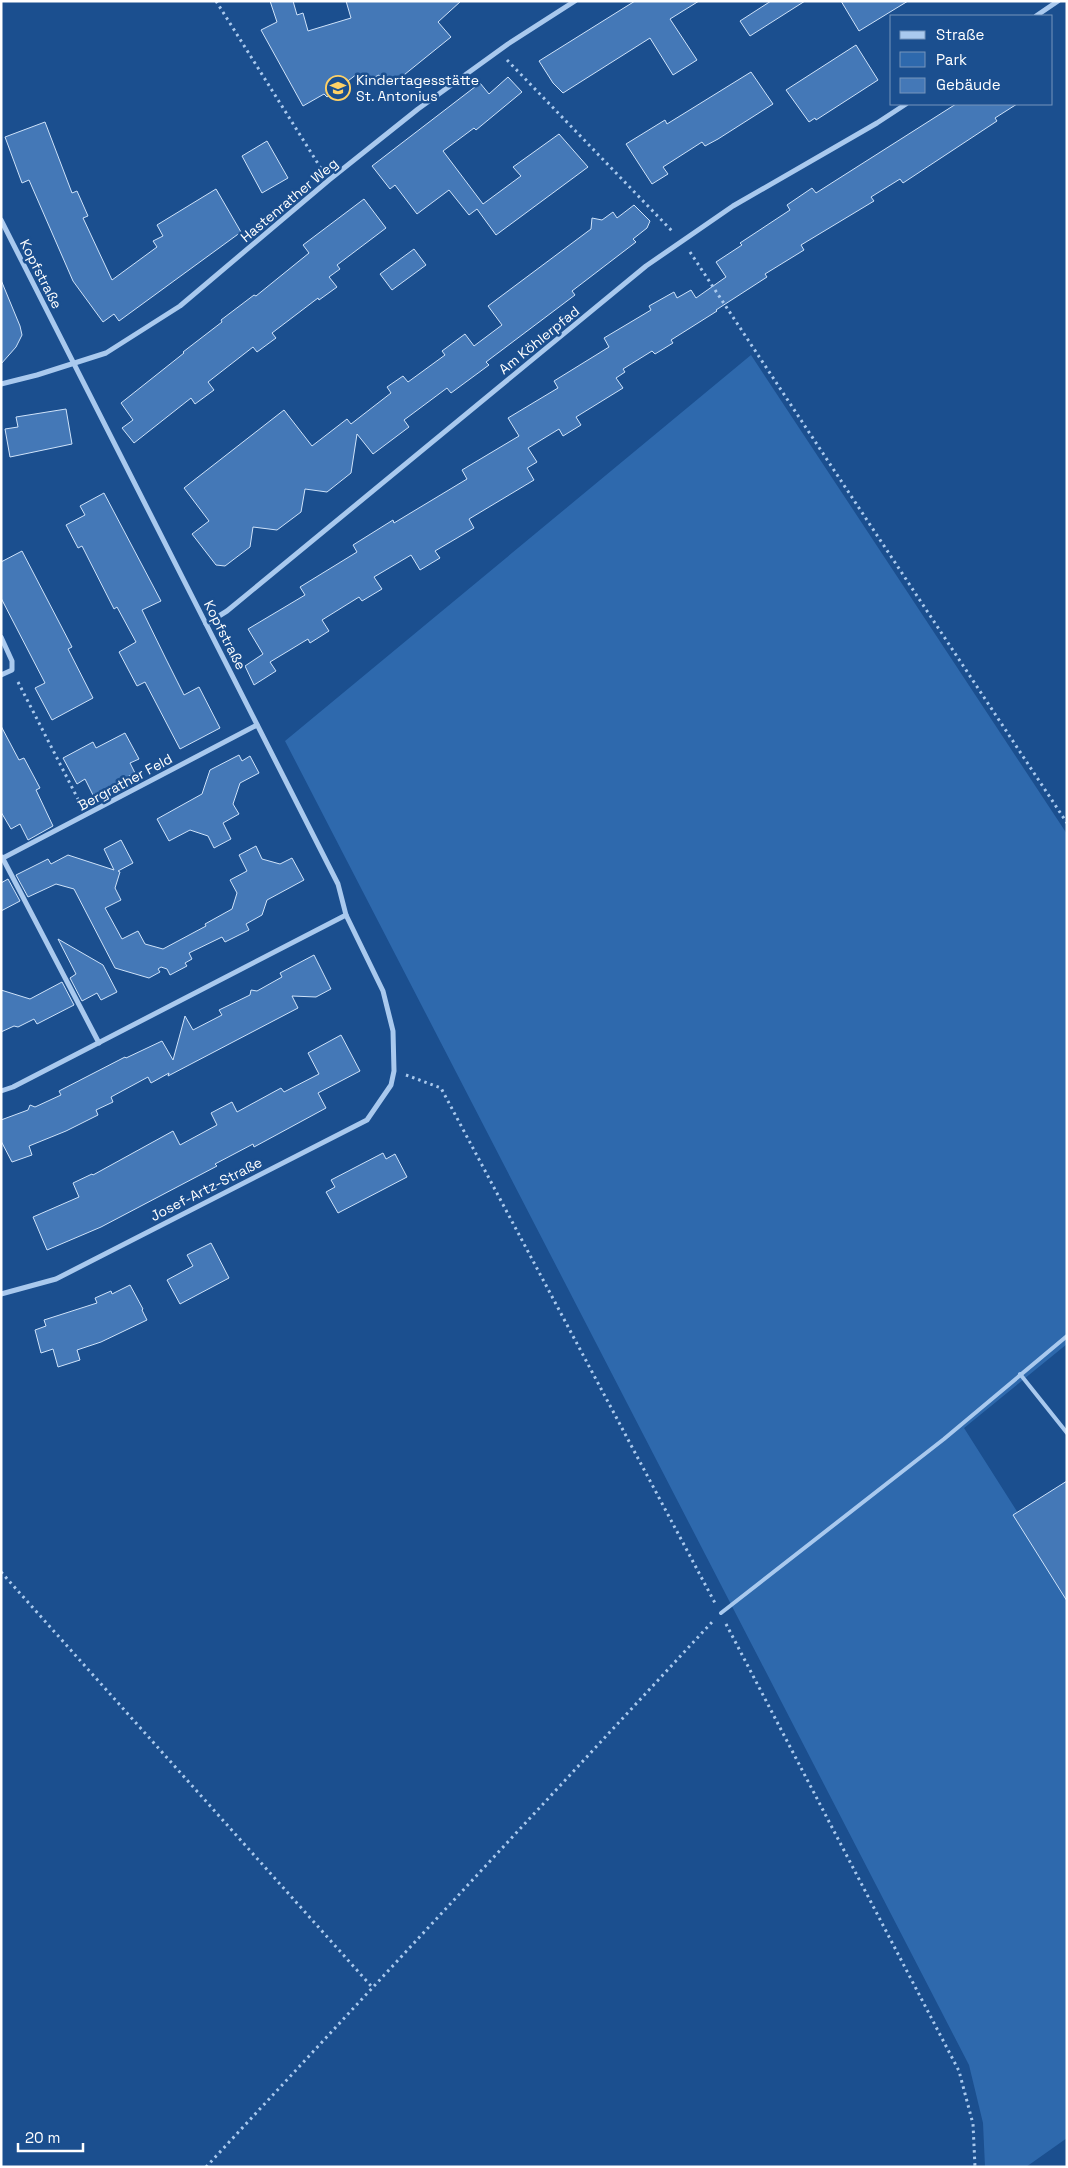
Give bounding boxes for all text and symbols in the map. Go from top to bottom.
legend [890,15,1053,105]
text: Straße [936,25,985,44]
text: Park [936,50,967,69]
place label: Kindertagesstätte St. Antonius [356,71,479,105]
school or university icon: Kindertagesstätte St. Antonius [325,75,351,101]
text: Gebäude [936,75,1001,94]
street label: Hastenrather Weg [237,154,341,246]
street label: Kopfstraße [16,236,66,312]
street label: Am Köhlerpfad [495,302,583,378]
street label: Kopfstraße [200,597,250,673]
street label: Bergrather Feld [75,749,175,815]
street label: Josef-Artz-Straße [147,1153,265,1225]
scale bar [18,2120,82,2152]
text: 20 m [25,2128,60,2147]

